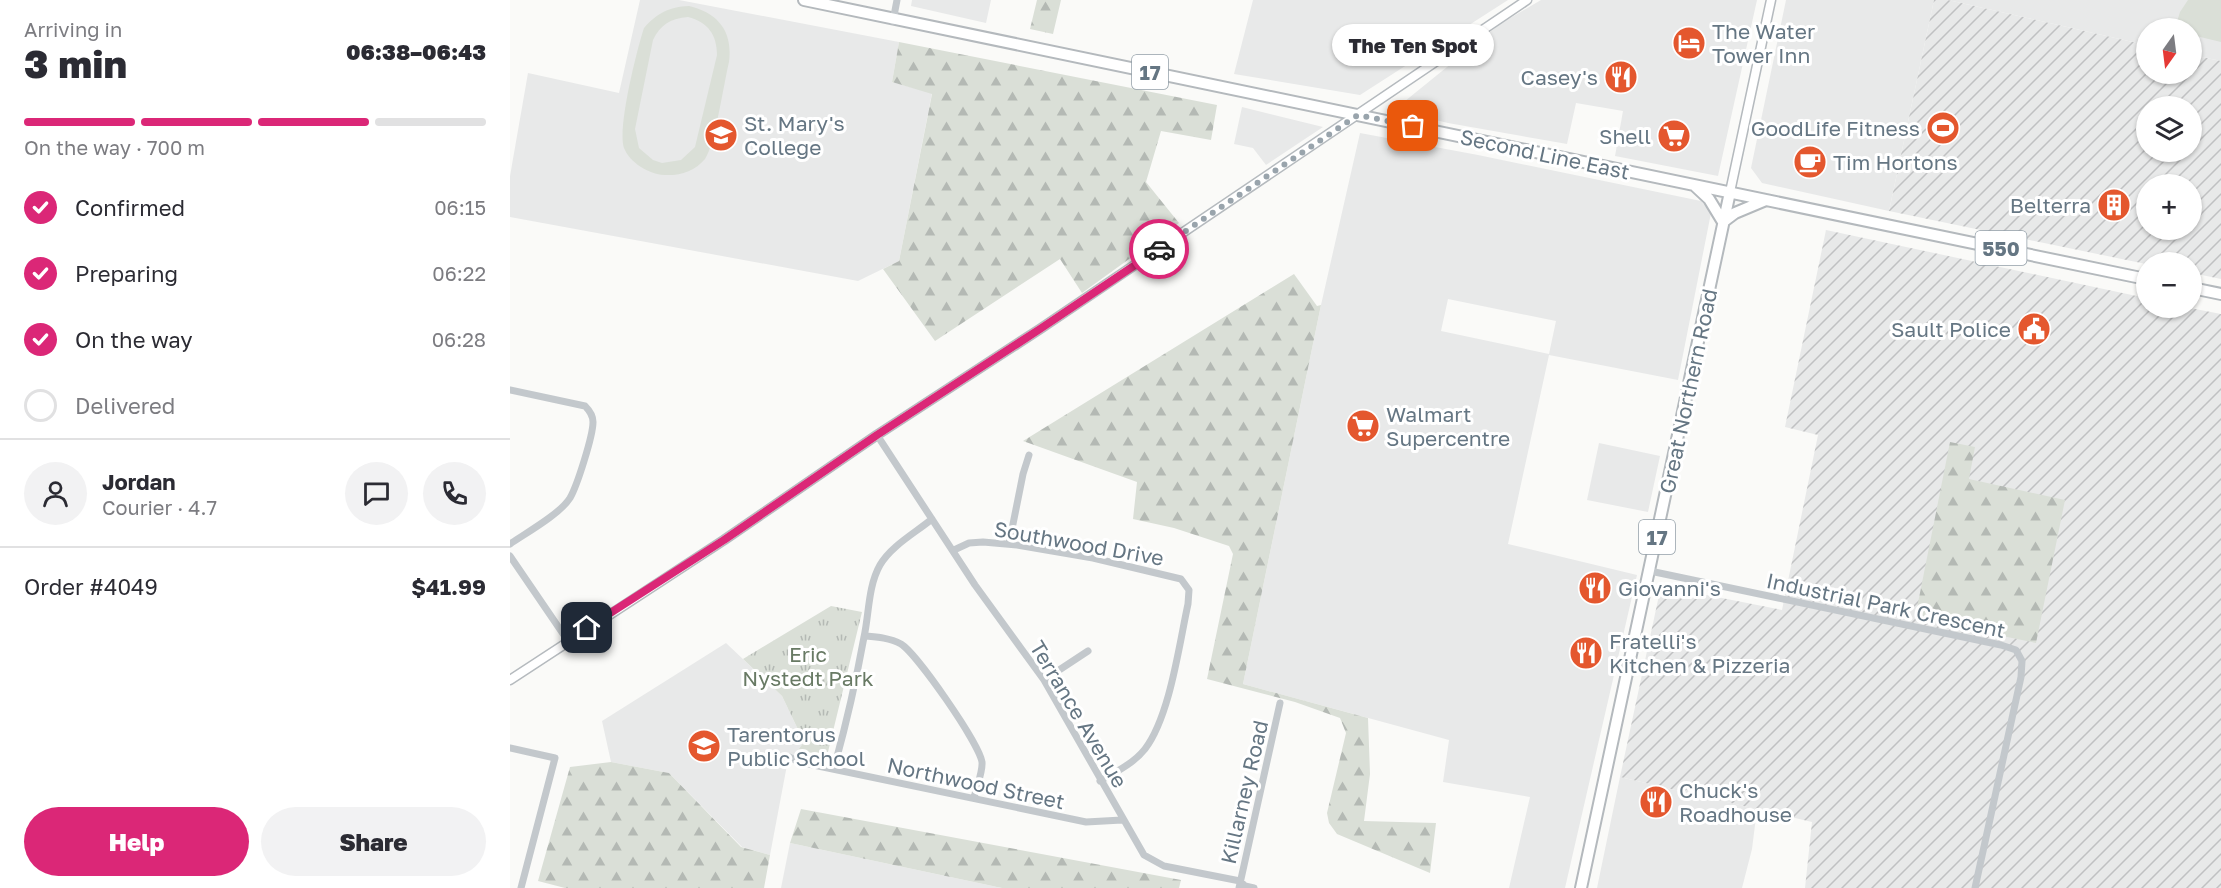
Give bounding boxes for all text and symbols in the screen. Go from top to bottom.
text: Arriving in [24,17,122,41]
place label: The Water Tower Inn [1712,18,1815,68]
north arrow [2136,18,2202,84]
map controls [2136,18,2202,318]
callout: The Ten Spot [1332,24,1494,66]
hotel icon: The Water Tower Inn [1671,25,1707,61]
text: The Ten Spot [1348,33,1478,57]
text: 06:38–06:43 [346,38,486,65]
text: 3 min [24,40,127,87]
road number: 17 [1132,55,1168,89]
restaurant icon: Casey's [1603,59,1639,95]
place label: Casey's [1521,64,1598,90]
button: layers [2136,96,2202,162]
pin [1387,100,1438,151]
icon: bag [1396,109,1429,142]
place label: St. Mary's College [744,110,845,160]
sports icon: GoodLife Fitness [1925,110,1961,146]
place label: GoodLife Fitness [1751,115,1920,141]
school or university icon: St. Mary's College [703,117,739,153]
supermarket icon: Shell [1656,118,1692,154]
street label: Second Line East [1458,123,1632,185]
place label: Shell [1599,123,1651,149]
text: On the way · 700 m [24,135,205,159]
cafe icon: Tim Hortons [1792,144,1828,180]
place label: Tim Hortons [1833,149,1958,175]
button: + [2136,174,2202,240]
building icon: Belterra [2096,187,2132,223]
icon: check [24,191,57,224]
place label: Belterra [2010,192,2091,218]
text: Confirmed [75,194,185,221]
text: 06:15 [434,195,486,219]
courier [1129,219,1189,279]
road number: 550 [1976,231,2026,265]
icon: car [1143,233,1176,266]
button: − [2136,252,2202,318]
icon: check [24,257,57,290]
text: Preparing [75,260,178,287]
text: 06:22 [432,261,486,285]
street label: Great Northern Road [1654,286,1722,496]
public building icon: Sault Police [2016,311,2052,347]
place label: Sault Police [1891,316,2011,342]
icon: check [24,323,57,356]
text: On the way [75,326,193,353]
text: 06:28 [432,327,486,351]
text: Delivered [75,392,175,419]
place label: Walmart Supercentre [1386,401,1510,451]
supermarket icon: Walmart Supercentre [1345,408,1381,444]
button: person [24,462,87,525]
button: chat [345,462,408,525]
button: phone [423,462,486,525]
text: Jordan [102,468,176,495]
text: Courier · 4.7 [102,495,217,519]
street label: Southwood Drive [992,515,1166,571]
road number: 17 [1639,520,1675,554]
street label: Industrial Park Crescent [1764,567,2008,643]
restaurant icon: Giovanni's [1577,570,1613,606]
text: Order #4049 [24,573,158,600]
text: $41.99 [411,573,486,600]
place label: Giovanni's [1618,575,1721,601]
pin [561,602,612,653]
icon: home [570,611,603,644]
place label: Fratelli's Kitchen & Pizzeria [1609,628,1790,678]
restaurant icon: Fratelli's Kitchen & Pizzeria [1568,635,1604,671]
street label: Terrance Avenue [1025,636,1133,792]
park label: Eric Nystedt Park [742,641,874,691]
street label: Killarney Road [1215,718,1273,866]
place label: Tarentorus Public School [727,721,865,771]
school or university icon: Tarentorus Public School [686,728,722,764]
street label: Northwood Street [885,752,1067,814]
place label: Chuck's Roadhouse [1679,777,1792,827]
restaurant icon: Chuck's Roadhouse [1638,784,1674,820]
button: Help [24,807,249,876]
button: Share [261,807,486,876]

